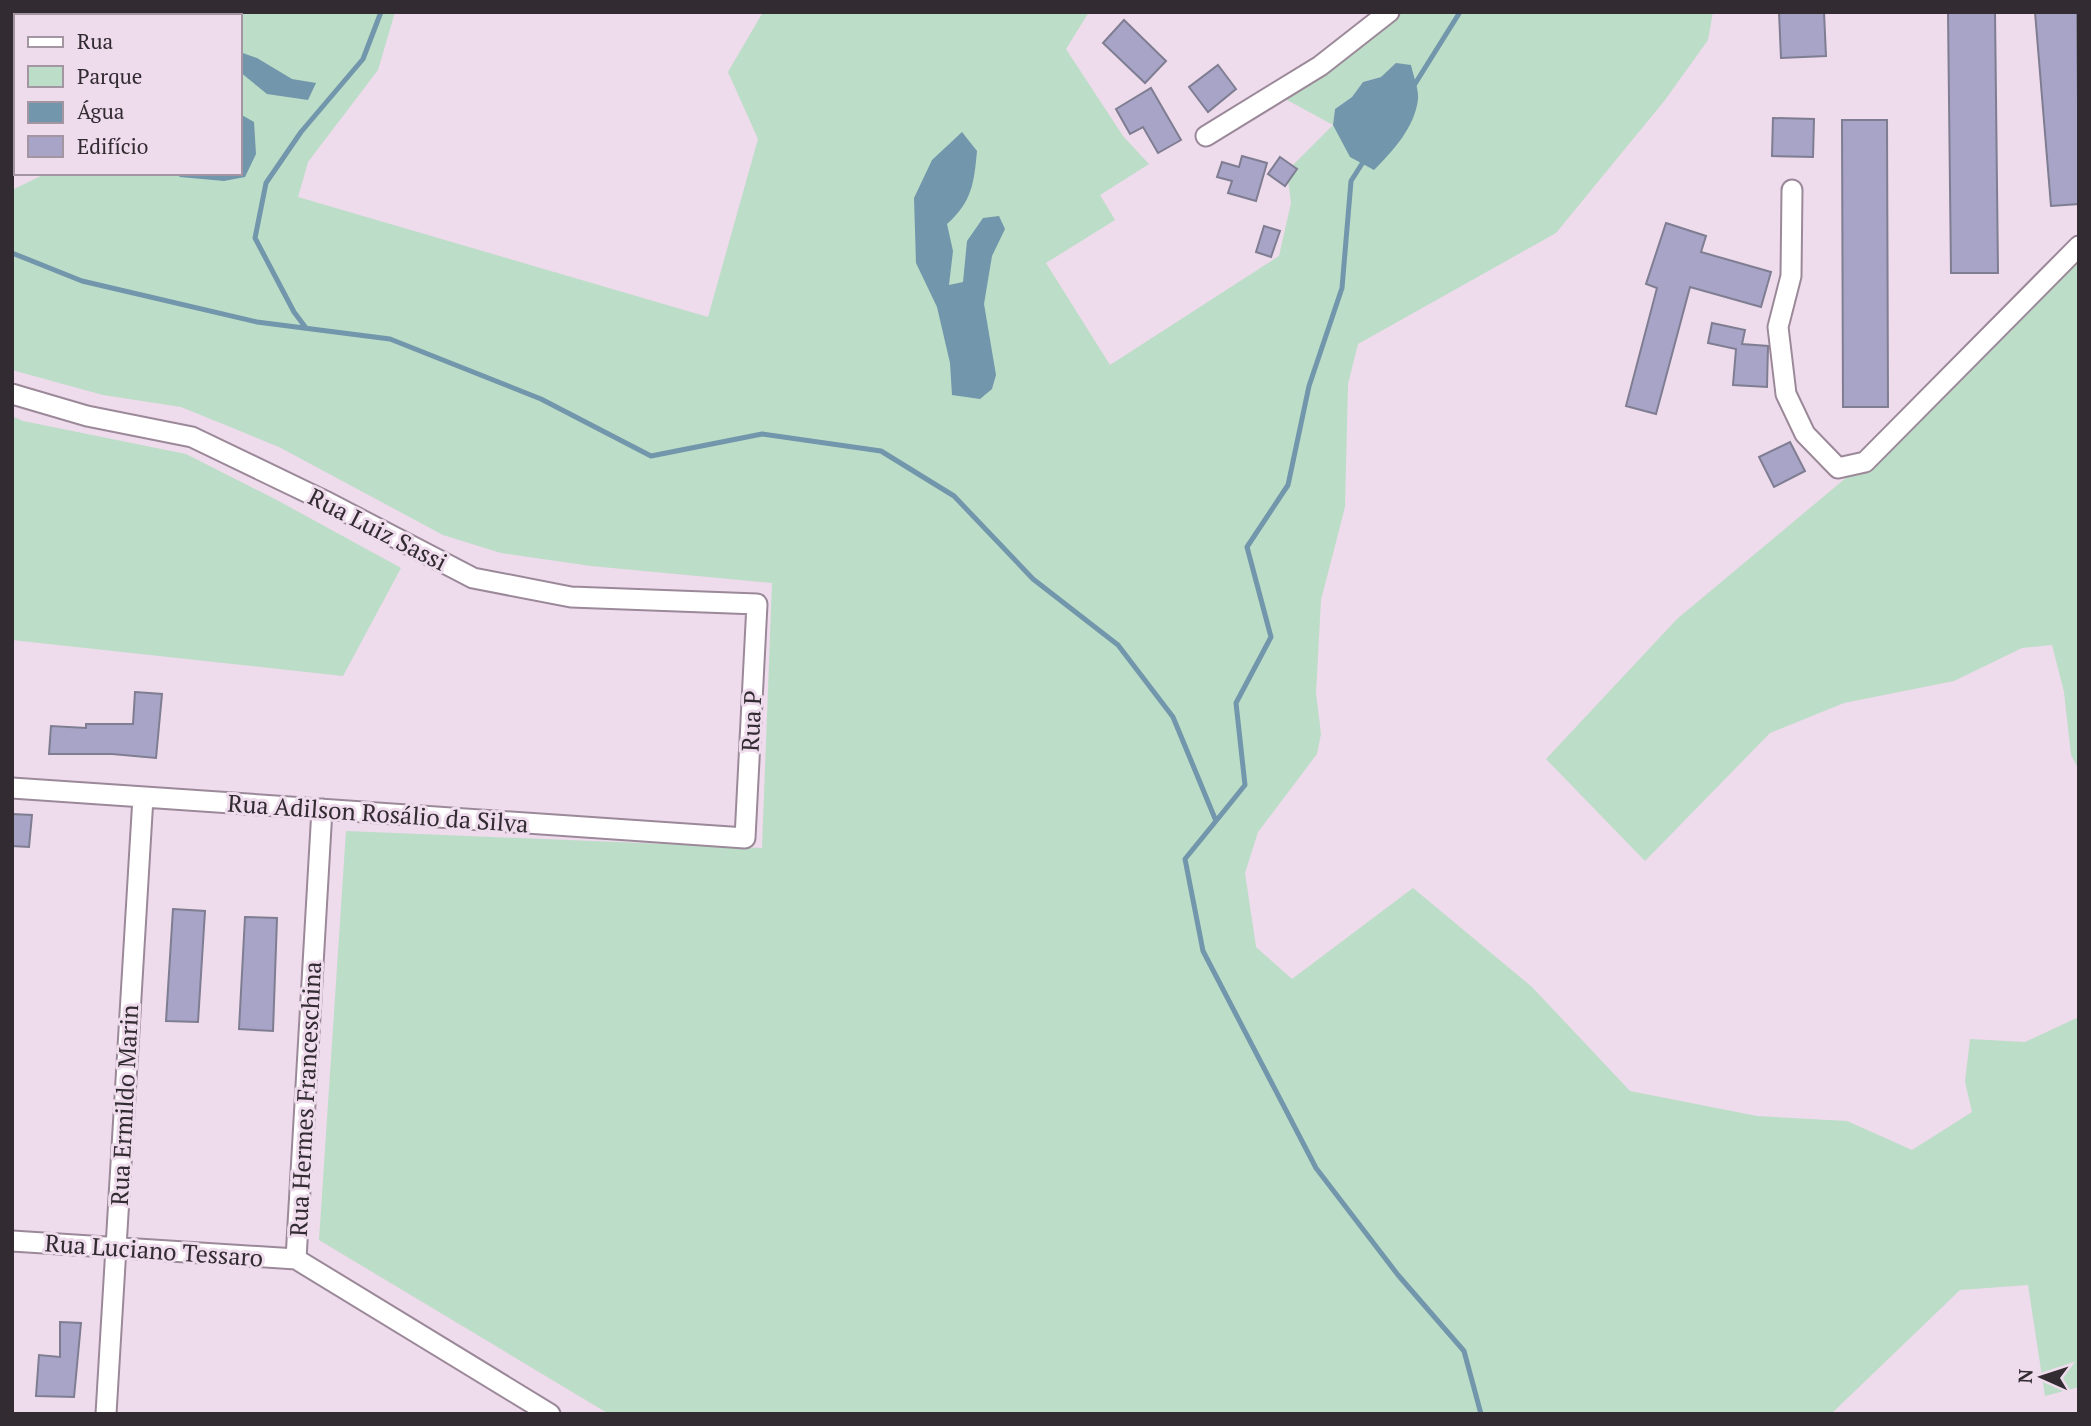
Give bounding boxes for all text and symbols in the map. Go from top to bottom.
legend [14,14,242,175]
text: Rua [77,27,113,55]
text: Parque [77,62,142,90]
text: Água [77,97,125,125]
text: Edifício [77,132,148,160]
street label: Rua Luiz Sassi [303,480,453,578]
street label: Rua P [733,690,769,752]
street label: Rua Adilson Rosálio da Silva [226,787,530,839]
street label: Rua Hermes Franceschina [282,961,328,1237]
street label: Rua Ermildo Marin [103,1004,145,1206]
street label: Rua Luciano Tessaro [44,1226,264,1274]
north arrow [2007,1342,2077,1412]
text: N [2012,1368,2037,1384]

